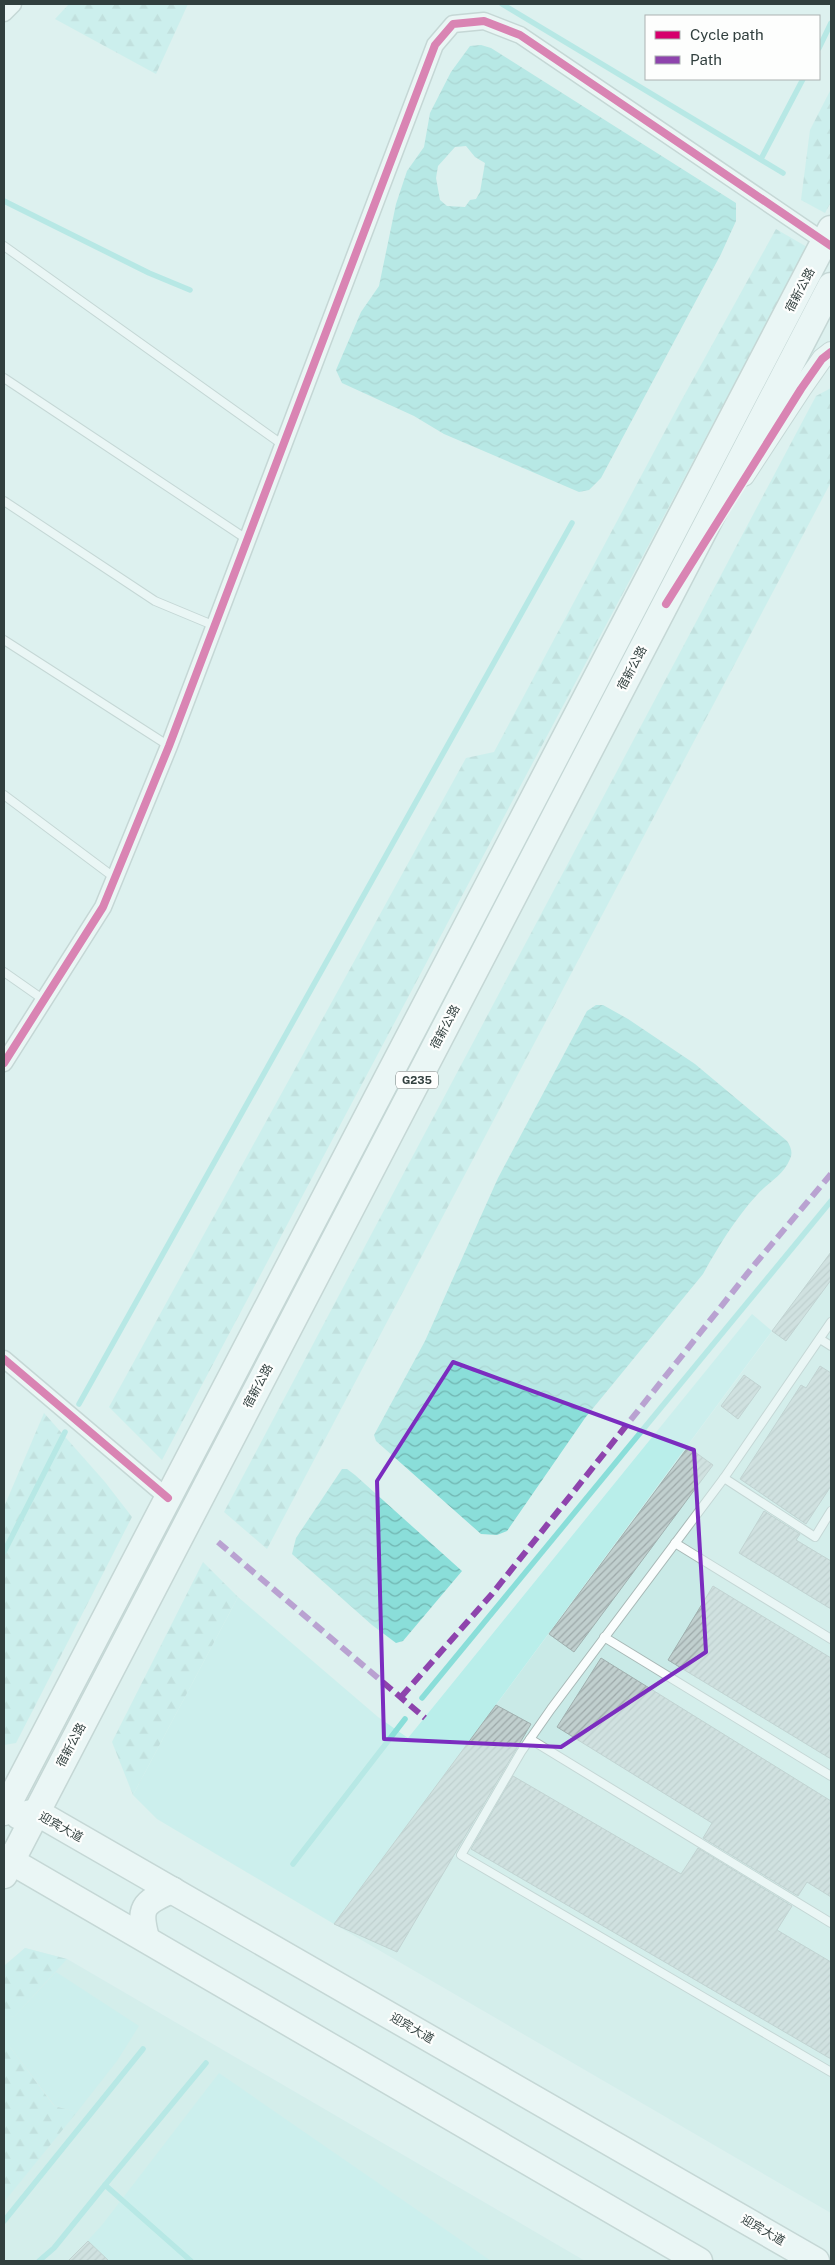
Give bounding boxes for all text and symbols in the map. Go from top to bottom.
legend [645,15,820,80]
text: Cycle path [690,26,764,43]
text: Path [690,51,722,68]
street label: 宿新公路 [783,266,817,314]
street label: 宿新公路 [615,644,649,692]
street label: 宿新公路 [428,1003,462,1051]
road number: G235 [396,1072,438,1088]
street label: 宿新公路 [241,1362,275,1410]
street label: 宿新公路 [54,1721,88,1769]
street label: 迎宾大道 [37,1809,85,1845]
street label: 迎宾大道 [388,2010,436,2046]
street label: 迎宾大道 [739,2212,787,2248]

